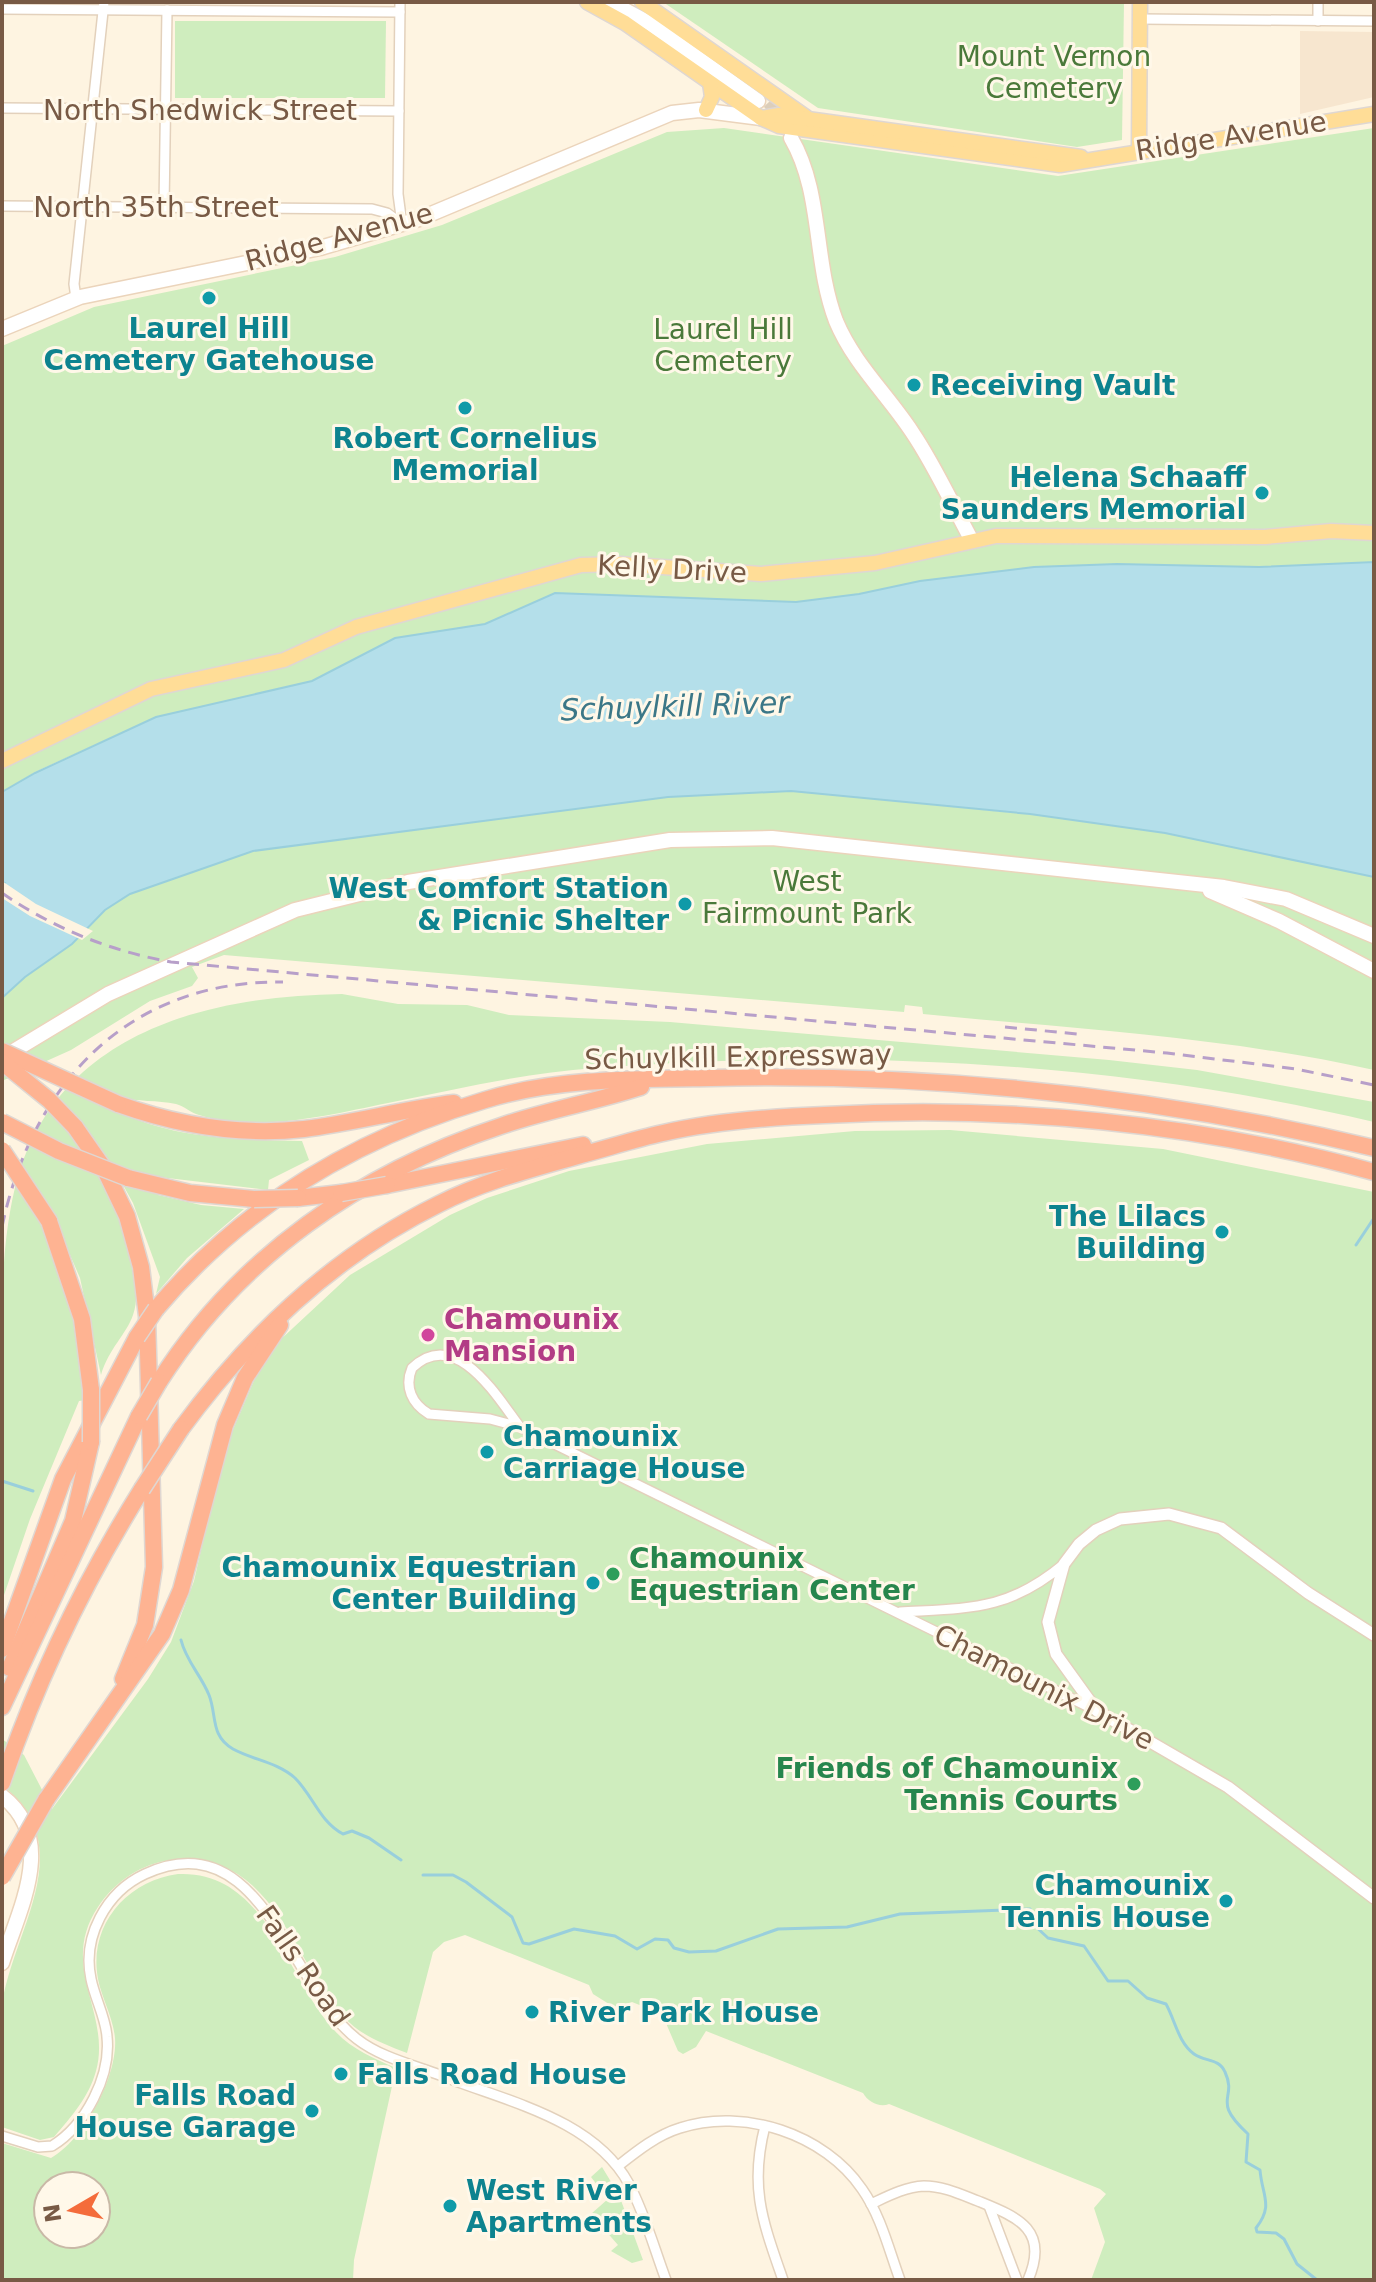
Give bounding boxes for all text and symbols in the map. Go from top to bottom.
park label: Mount Vernon Cemetery [957,40,1151,105]
street label: North Shedwick Street [43,94,357,127]
street label: Ridge Avenue [1133,105,1329,167]
street label: North 35th Street [33,191,279,224]
street label: Ridge Avenue [242,196,436,278]
marker: Laurel Hill Cemetery Gatehouse [200,289,218,307]
place label: Laurel Hill Cemetery Gatehouse [44,312,374,377]
park label: Laurel Hill Cemetery [653,313,793,378]
place label: Receiving Vault [930,369,1175,402]
marker: Receiving Vault [905,376,923,394]
marker: Robert Cornelius Memorial [456,399,474,417]
place label: Robert Cornelius Memorial [332,422,598,487]
place label: Helena Schaaff Saunders Memorial [941,461,1246,526]
marker: Helena Schaaff Saunders Memorial [1253,484,1271,502]
street label: Kelly Drive [596,549,748,589]
water label: Schuylkill River [560,684,792,727]
park label: West Fairmount Park [702,865,913,930]
place label: West Comfort Station & Picnic Shelter [328,872,669,937]
marker: West Comfort Station & Picnic Shelter [676,895,694,913]
street label: Schuylkill Expressway [584,1038,892,1076]
place label: The Lilacs Building [1049,1200,1206,1265]
marker: The Lilacs Building [1213,1223,1231,1241]
place label: Chamounix Mansion [444,1303,619,1368]
marker: Chamounix Mansion [419,1326,437,1344]
place label: Chamounix Carriage House [503,1420,746,1485]
marker: Chamounix Carriage House [478,1443,496,1461]
place label: Chamounix Equestrian Center [629,1542,915,1607]
place label: Chamounix Equestrian Center Building [222,1551,577,1616]
marker: Chamounix Equestrian Center [604,1565,622,1583]
marker: Chamounix Equestrian Center Building [584,1574,602,1592]
street label: Chamounix Drive [929,1617,1159,1757]
place label: Friends of Chamounix Tennis Courts [775,1752,1118,1817]
marker: Friends of Chamounix Tennis Courts [1125,1775,1143,1793]
place label: Chamounix Tennis House [1001,1869,1210,1934]
marker: Chamounix Tennis House [1217,1892,1235,1910]
street label: Falls Road [249,1899,357,2033]
place label: River Park House [548,1996,819,2029]
marker: River Park House [523,2003,541,2021]
place label: Falls Road House [357,2058,627,2091]
marker: Falls Road House [332,2065,350,2083]
place label: Falls Road House Garage [74,2079,296,2144]
marker: Falls Road House Garage [303,2102,321,2120]
north arrow [32,2170,112,2250]
place label: West River Apartments [466,2174,652,2239]
marker: West River Apartments [441,2197,459,2215]
text: N [39,2202,67,2224]

